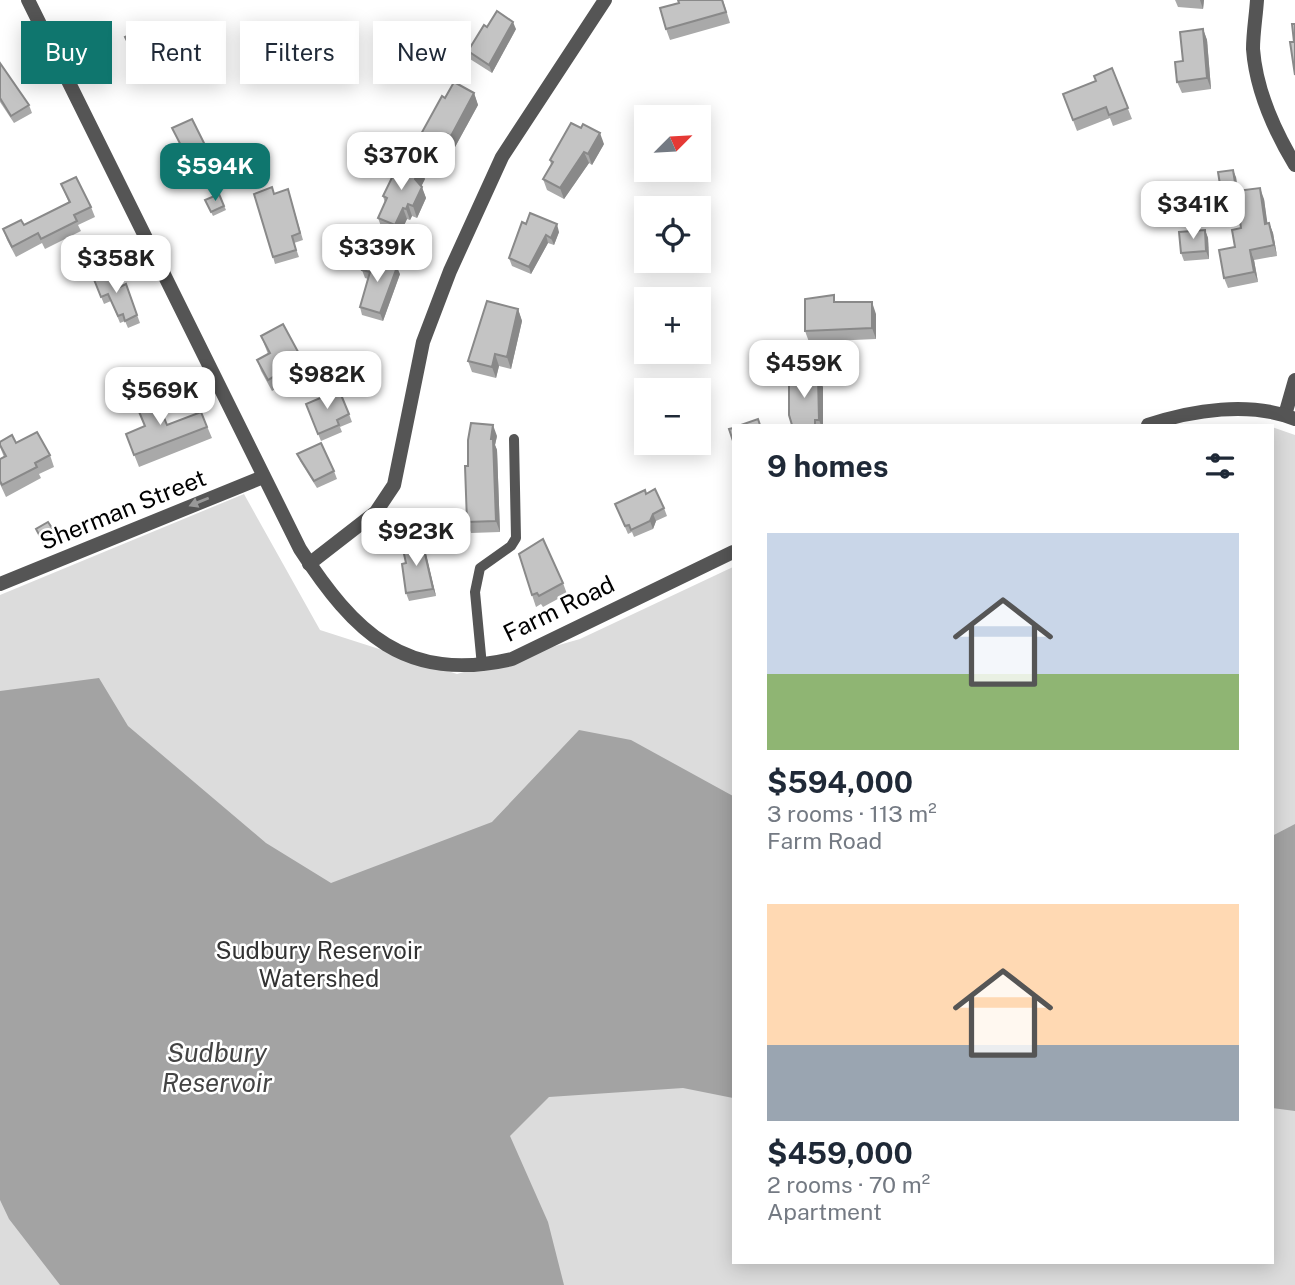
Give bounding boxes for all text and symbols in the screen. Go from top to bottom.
chip: Buy [21,21,112,84]
chip: Rent [126,21,226,84]
chip: Filters [240,21,359,84]
chip: New [373,21,471,84]
north arrow [634,105,710,182]
map controls [634,105,711,455]
pin: $370K [352,132,450,192]
text: $370K [363,141,439,168]
pin: $594K [166,144,264,203]
text: $594K [176,152,254,179]
pin: $341K [1144,182,1242,241]
text: $341K [1157,190,1229,217]
button: locate [634,196,711,273]
pin: $339K [328,224,426,284]
text: $339K [338,233,416,260]
pin: $358K [67,236,165,295]
text: $358K [77,244,155,271]
button: + [634,287,711,364]
pin: $459K [755,340,853,400]
text: $459K [765,349,843,376]
pin: $982K [278,352,376,411]
text: $982K [288,360,366,387]
pin: $569K [111,368,209,427]
text: $569K [121,376,199,403]
button: − [634,378,711,455]
icon: filters [1201,447,1239,485]
text: 9 homes [767,448,889,484]
street label: Sherman Street [35,463,210,555]
one-way arrow [189,497,210,508]
pin: $923K [367,508,465,568]
text: $923K [377,517,455,544]
street label: Farm Road [498,569,619,647]
icon: home [940,579,1066,705]
text: $594,000 [767,764,913,800]
text: 3 rooms · 113 m² [767,800,937,827]
text: Farm Road [767,827,882,854]
park label: Sudbury Reservoir Watershed [216,936,422,992]
icon: home [940,950,1066,1076]
water label: Sudbury Reservoir [162,1037,272,1098]
text: $459,000 [767,1135,913,1171]
text: 2 rooms · 70 m² [767,1171,930,1198]
text: Apartment [767,1198,882,1225]

